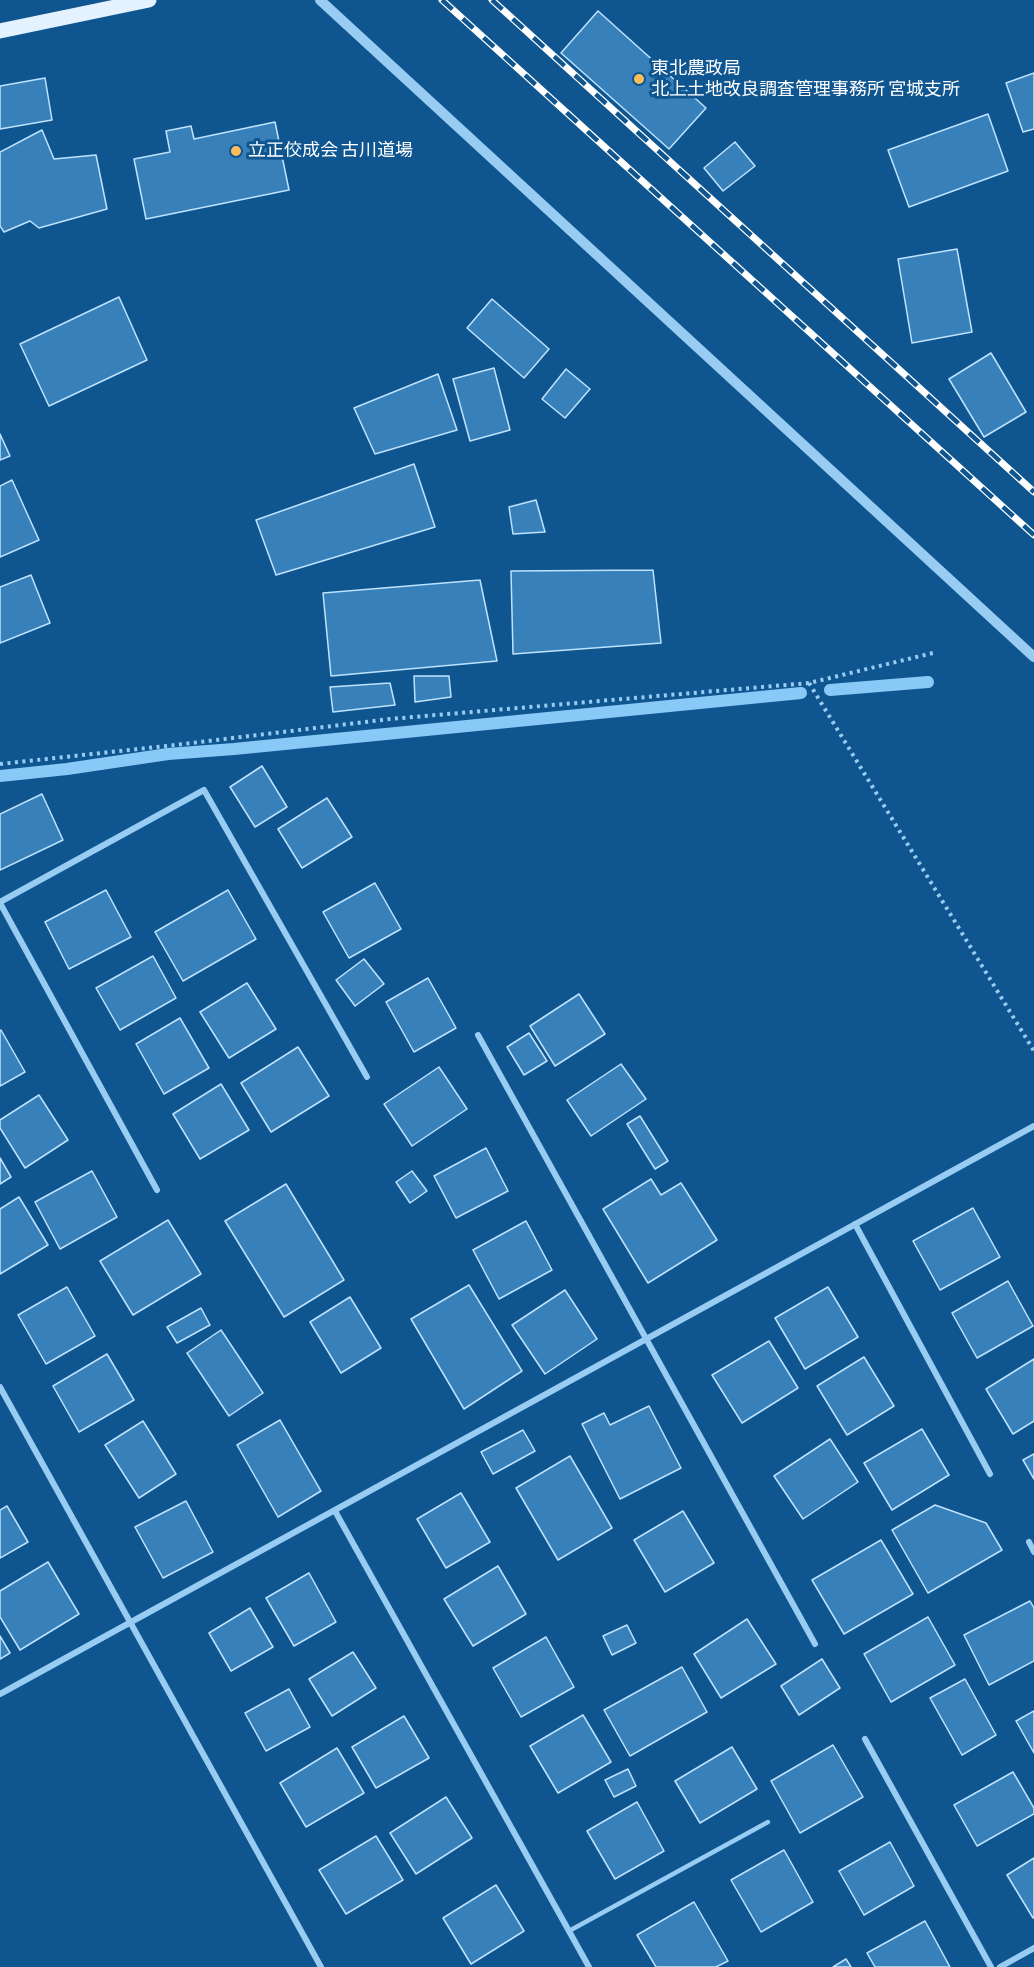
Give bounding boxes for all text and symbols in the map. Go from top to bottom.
place label: 東北農政局 北上土地改良調査管理事務所 宮城支所 [651,58,960,100]
marker: 東北農政局 北上土地改良調査管理事務所 宮城支所 [632,72,646,86]
place label: 立正佼成会 古川道場 [248,140,413,162]
marker: 立正佼成会 古川道場 [229,144,243,158]

